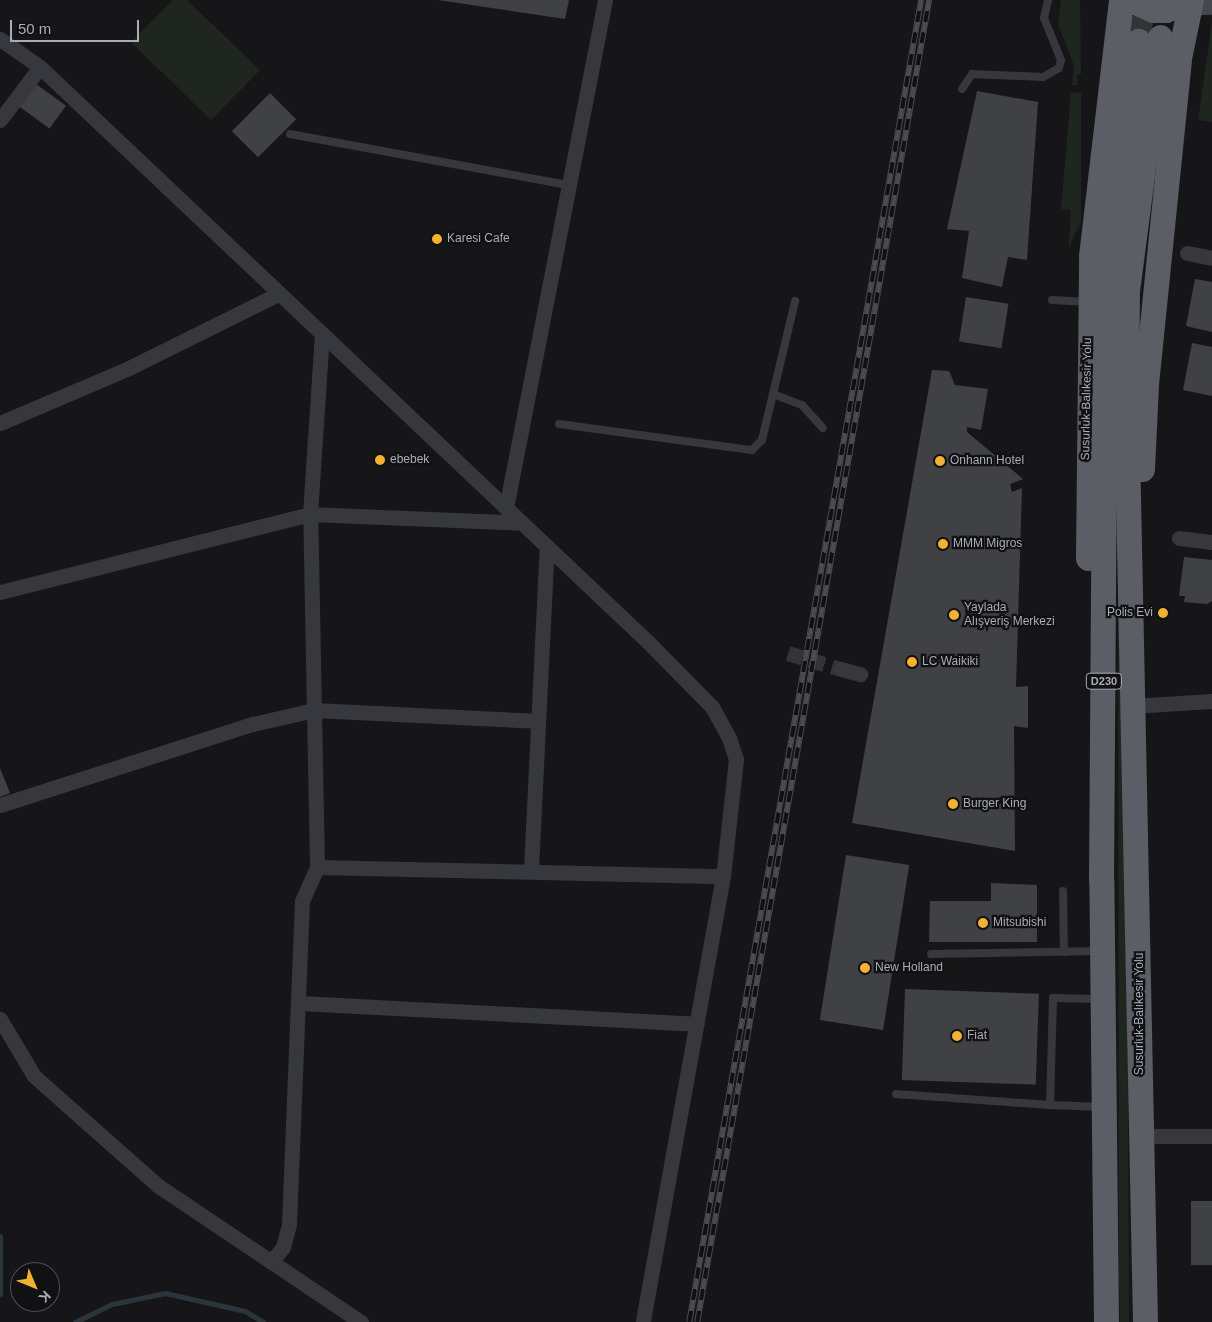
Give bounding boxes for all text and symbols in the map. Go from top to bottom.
scale bar [12,10,141,42]
text: 50 m [18,20,51,37]
place label: Karesi Cafe [447,232,510,246]
marker: Karesi Cafe [431,233,443,245]
street label: Susurluk-Balıkesir Yolu [1079,337,1095,461]
place label: ebebek [390,453,429,467]
marker: ebebek [374,454,386,466]
place label: Onhann Hotel [950,454,1024,468]
marker: Onhann Hotel [934,455,946,467]
place label: MMM Migros [953,537,1022,551]
marker: MMM Migros [937,538,949,550]
place label: Yaylada Alışveriş Merkezi [964,601,1055,629]
place label: Polis Evi [1107,606,1153,620]
marker: Polis Evi [1157,607,1169,619]
marker: Yaylada Alışveriş Merkezi [948,609,960,621]
place label: LC Waikiki [922,655,978,669]
marker: LC Waikiki [906,656,918,668]
road number: D230 [1085,672,1123,689]
place label: Burger King [963,797,1026,811]
marker: Burger King [947,798,959,810]
place label: Mitsubishi [993,916,1046,930]
marker: Mitsubishi [977,917,989,929]
street label: Susurluk-Balıkesir Yolu [1133,953,1147,1075]
place label: New Holland [875,961,943,975]
marker: New Holland [859,962,871,974]
place label: Fiat [967,1029,987,1043]
marker: Fiat [951,1030,963,1042]
north arrow [10,1262,60,1312]
text: K [36,1288,54,1306]

